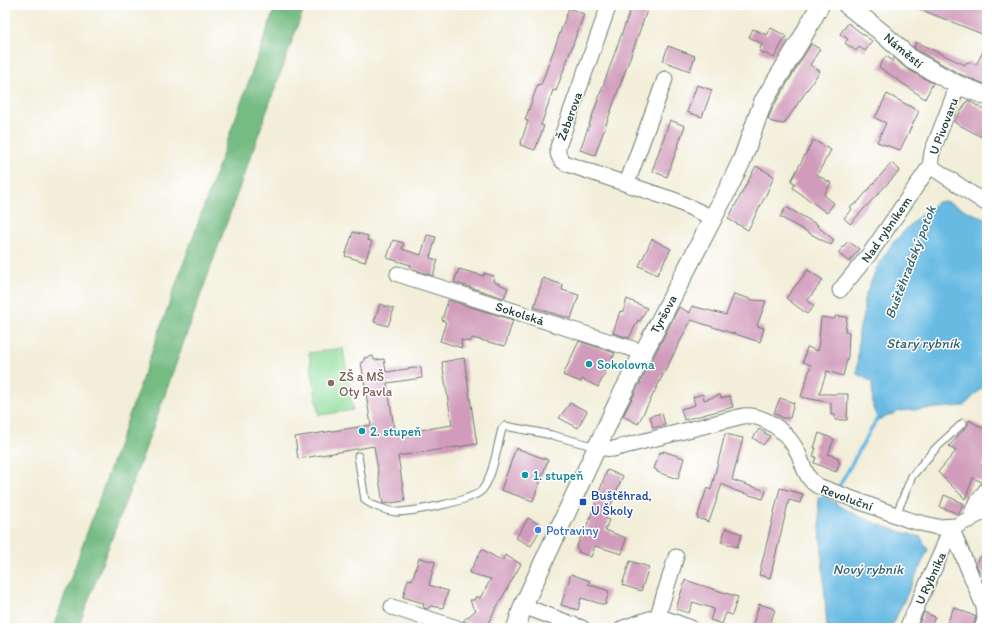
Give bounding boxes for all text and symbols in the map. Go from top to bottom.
street label: Náměstí [881,30,927,72]
street label: Žeberova [554,90,585,143]
street label: U Pivovaru [926,95,961,157]
street label: Nad rybníkem [858,193,915,265]
water label: Buštěhradský potok [881,203,940,321]
street label: Tyršova [647,292,680,336]
street label: Sokolská [494,299,546,328]
water label: Starý rybník [886,335,961,352]
place label: Sokolovna [597,357,655,372]
marker: Sokolovna [584,359,594,369]
place label: ZŠ a MŠ Oty Pavla [339,369,393,399]
marker: ZŠ a MŠ Oty Pavla [326,378,336,388]
place label: 2. stupeň [370,424,422,439]
marker: 2. stupeň [357,426,367,436]
place label: 1. stupeň [533,468,584,483]
marker: 1. stupeň [520,470,530,480]
street label: Revoluční [819,481,876,514]
place label: Buštěhrad, U Školy [591,488,652,518]
marker: Buštěhrad, U Školy [578,497,588,507]
place label: Potraviny [546,523,599,538]
marker: Potraviny [533,525,543,535]
street label: U Rybníka [912,549,949,607]
water label: Nový rybník [833,561,904,578]

